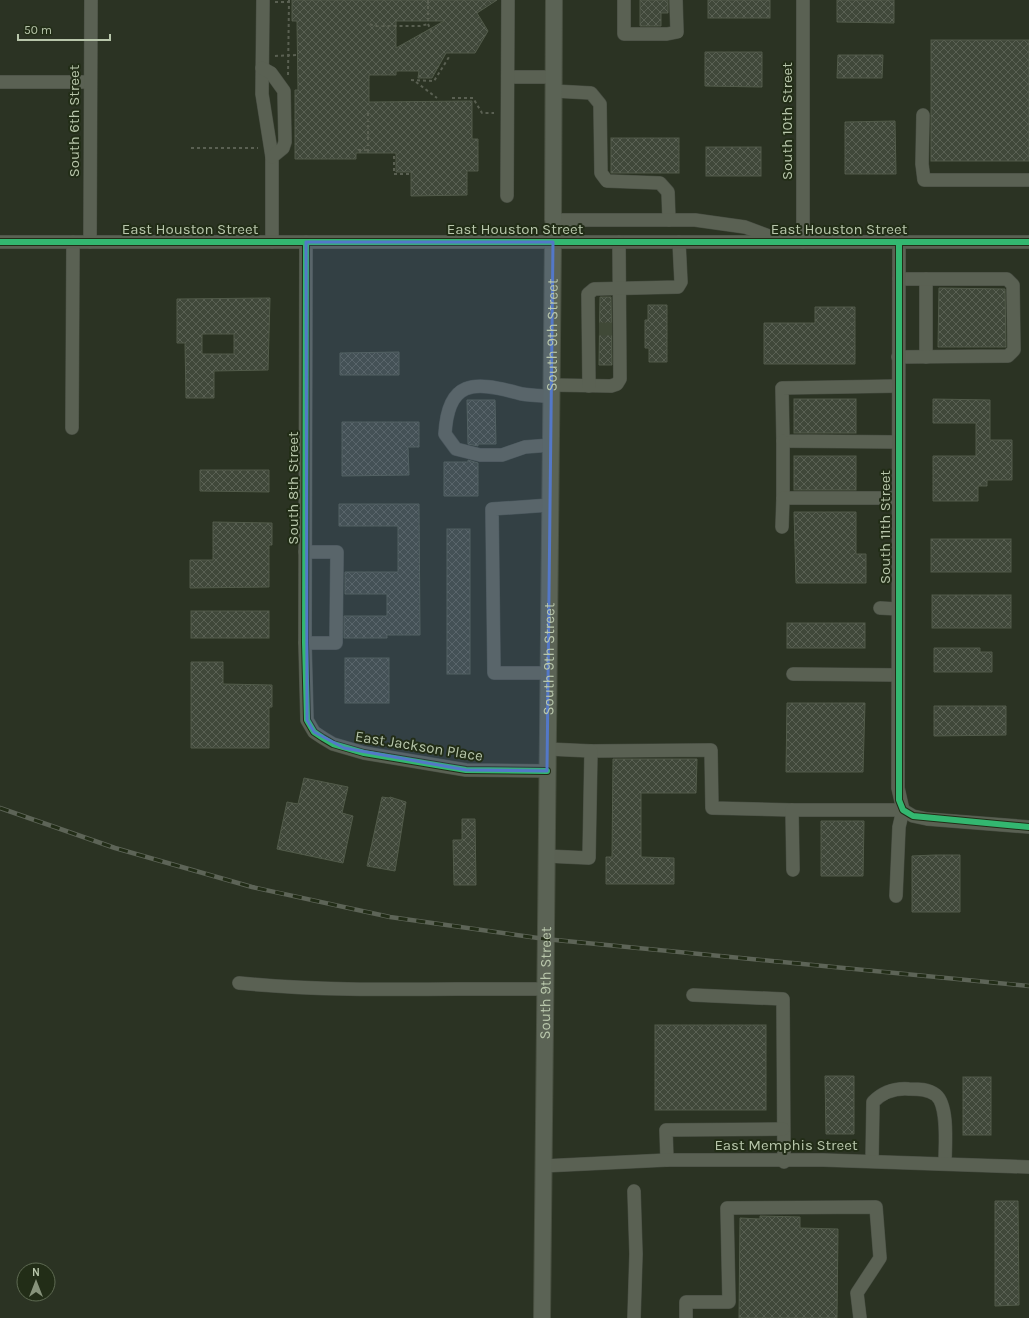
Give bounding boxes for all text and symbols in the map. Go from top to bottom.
scale bar [18,16,110,42]
text: 50 m [24,23,52,37]
street label: South 10th Street [778,62,796,180]
street label: South 6th Street [65,64,83,177]
street label: East Houston Street [122,220,259,238]
street label: East Houston Street [447,220,584,238]
street label: East Houston Street [771,220,908,238]
street label: South 9th Street [542,278,562,392]
street label: South 8th Street [284,431,302,545]
street label: South 11th Street [876,470,894,584]
street label: South 9th Street [539,602,558,716]
street label: East Jackson Place [354,727,484,765]
street label: South 9th Street [536,926,555,1040]
street label: East Memphis Street [714,1136,858,1154]
north arrow [16,1262,56,1302]
text: N [32,1266,40,1279]

